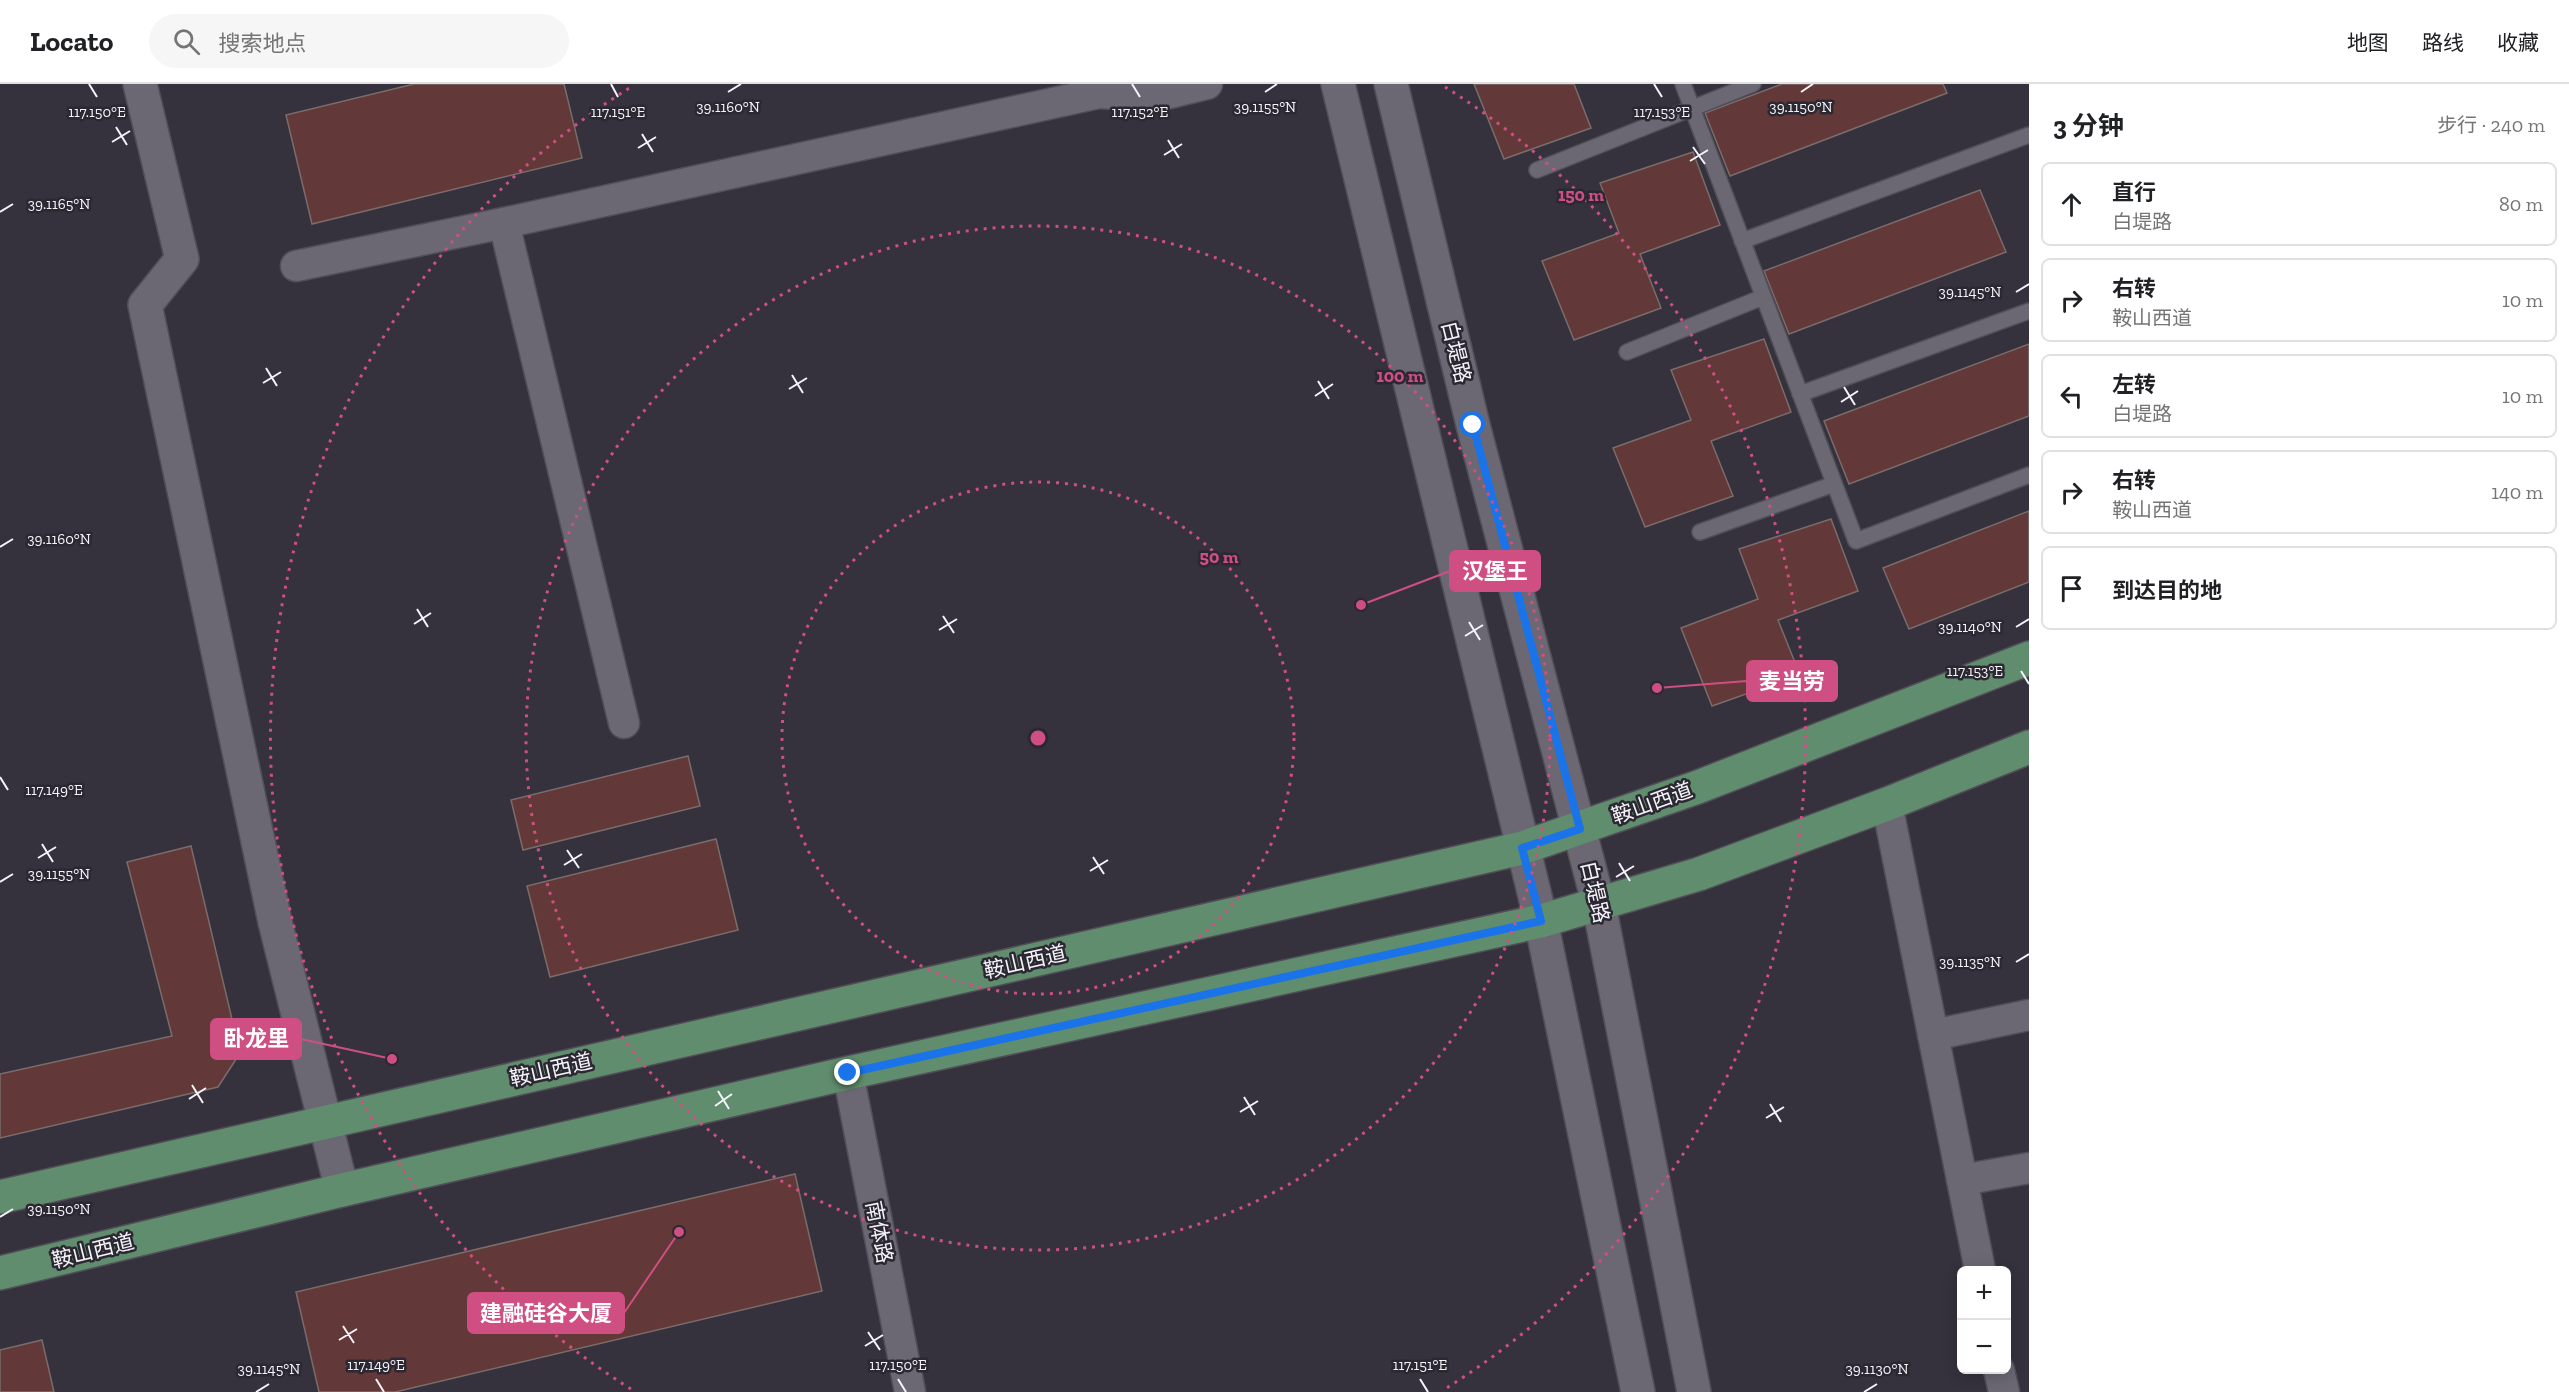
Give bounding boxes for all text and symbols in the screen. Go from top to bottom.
search box [149,14,569,68]
text: Locato [30,25,113,58]
icon: search [170,25,203,58]
text: 搜索地点 [218,30,306,57]
text: 地图 [2347,30,2389,55]
text: 路线 [2422,30,2464,55]
text: 收藏 [2497,30,2539,55]
text: 39.1160°N [696,98,760,116]
text: 39.1155°N [1234,98,1296,116]
text: 39.1150°N [1769,98,1833,116]
text: 117.150°E [68,103,126,121]
text: 117.151°E [591,103,645,121]
text: 117.152°E [1112,103,1169,121]
text: 117.153°E [1634,103,1690,121]
text: 3 分钟 [2053,110,2124,142]
text: 步行 · 240 m [2437,113,2545,137]
text: 直行 [2112,179,2156,206]
text: 150 m [1558,184,1604,206]
icon: ahead [2055,188,2088,221]
text: 80 m [2499,192,2543,216]
text: 39.1165°N [28,195,90,213]
text: 白堤路 [2112,210,2172,234]
text: 右转 [2112,275,2156,302]
text: 39.1145°N [1939,283,2001,301]
icon: right [2055,284,2088,317]
text: 10 m [2502,288,2543,312]
text: 鞍山西道 [2112,306,2192,330]
street label: 白堤路 [1437,318,1476,385]
text: 100 m [1376,365,1424,387]
text: 左转 [2112,371,2156,398]
icon: left [2055,380,2088,413]
text: 10 m [2502,384,2543,408]
text: 白堤路 [2112,402,2172,426]
route start [1459,411,1485,437]
text: 右转 [2112,467,2156,494]
icon: right [2055,476,2088,509]
text: 140 m [2491,480,2543,504]
text: 鞍山西道 [2112,498,2192,522]
text: 39.1160°N [27,530,91,548]
text: 50 m [1200,546,1239,568]
callout: 汉堡王 [1450,551,1540,591]
text: 汉堡王 [1462,558,1528,585]
icon: arrive [2055,572,2088,605]
text: 到达目的地 [2112,577,2222,604]
text: 39.1140°N [1938,618,2002,636]
callout: 麦当劳 [1747,661,1837,701]
text: 117.153°E [1947,662,2003,680]
text: 麦当劳 [1759,668,1825,695]
centre of rings [1028,728,1048,748]
street label: 鞍山西道 [1608,776,1696,829]
text: 117.149°E [25,781,83,799]
street label: 白堤路 [1576,858,1615,925]
text: 39.1155°N [28,865,90,883]
street label: 鞍山西道 [981,940,1069,983]
text: 39.1135°N [1939,953,2001,971]
callout: 卧龙里 [211,1019,301,1059]
text: 卧龙里 [223,1025,289,1052]
street label: 鞍山西道 [507,1048,595,1091]
route end [834,1059,860,1085]
street label: 南体路 [861,1199,898,1265]
text: 39.1150°N [27,1200,91,1218]
street label: 鞍山西道 [49,1228,137,1273]
map controls [1957,1266,2011,1374]
button: + [1957,1266,2011,1320]
callout: 建融硅谷大厦 [468,1293,624,1333]
text: 建融硅谷大厦 [480,1300,612,1327]
button: − [1957,1320,2011,1374]
text: 117.149°E [347,1356,405,1374]
text: 117.150°E [869,1356,927,1374]
text: 117.151°E [1393,1356,1447,1374]
text: 39.1145°N [238,1360,300,1378]
text: 39.1130°N [1845,1360,1909,1378]

